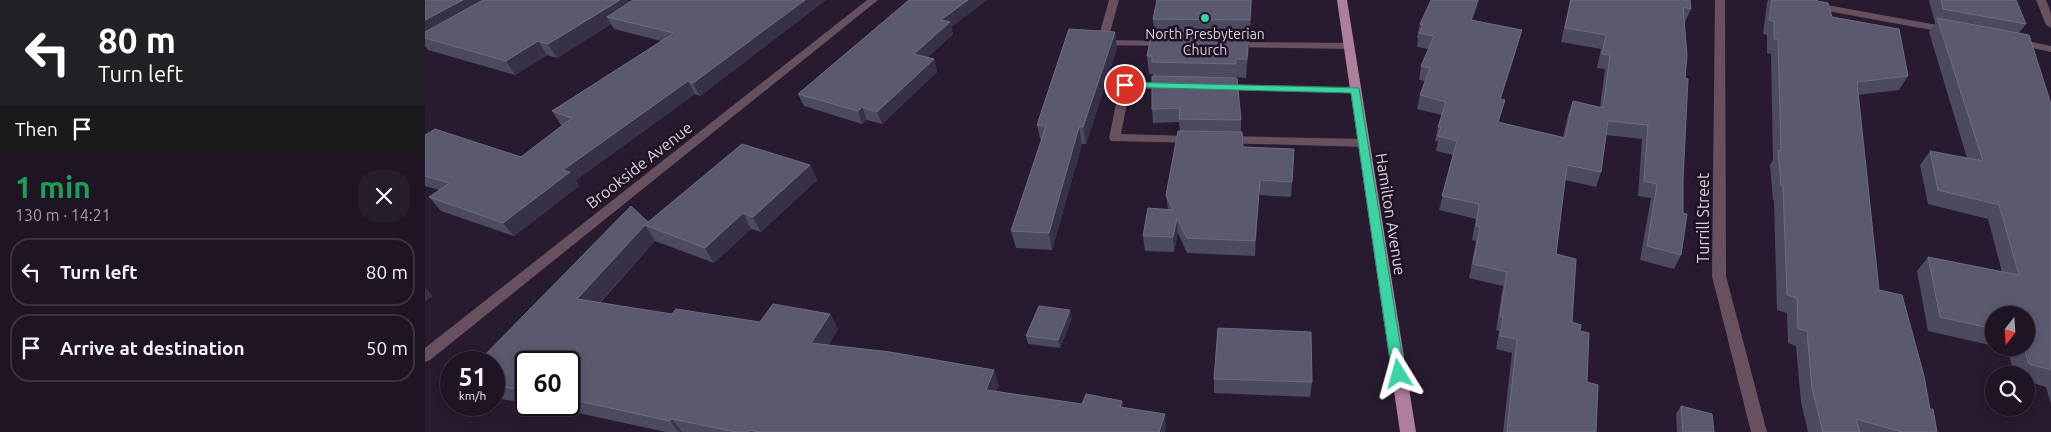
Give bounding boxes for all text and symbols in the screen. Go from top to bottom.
marker: North Presbyterian Church [1199,12,1211,24]
icon: left [15,20,80,85]
text: 80 m [98,20,176,60]
place label: North Presbyterian Church [1145,26,1265,58]
text: Turn left [98,61,183,86]
pin [1104,64,1146,106]
icon: arrive [1111,71,1139,99]
icon: arrive [68,115,96,143]
text: Then [15,118,58,140]
street label: Brookside Avenue [582,118,696,212]
street label: Hamilton Avenue [1372,152,1410,276]
text: 1 min [15,170,91,204]
button: close [358,170,410,222]
street label: Turrill Street [1694,172,1712,263]
text: 130 m · 14:21 [15,206,111,224]
icon: left [17,258,45,286]
text: Turn left [60,261,138,283]
text: 80 m [366,261,408,283]
north arrow [1985,306,2035,356]
map controls [1985,306,2035,416]
icon: arrive [17,334,45,362]
text: Arrive at destination [60,337,245,359]
text: 50 m [366,337,408,359]
position arrow [1372,347,1424,399]
speed limit sign: 60 [515,351,580,416]
text: 51 [458,363,487,391]
button: search [1985,366,2035,416]
text: km/h [459,389,486,402]

